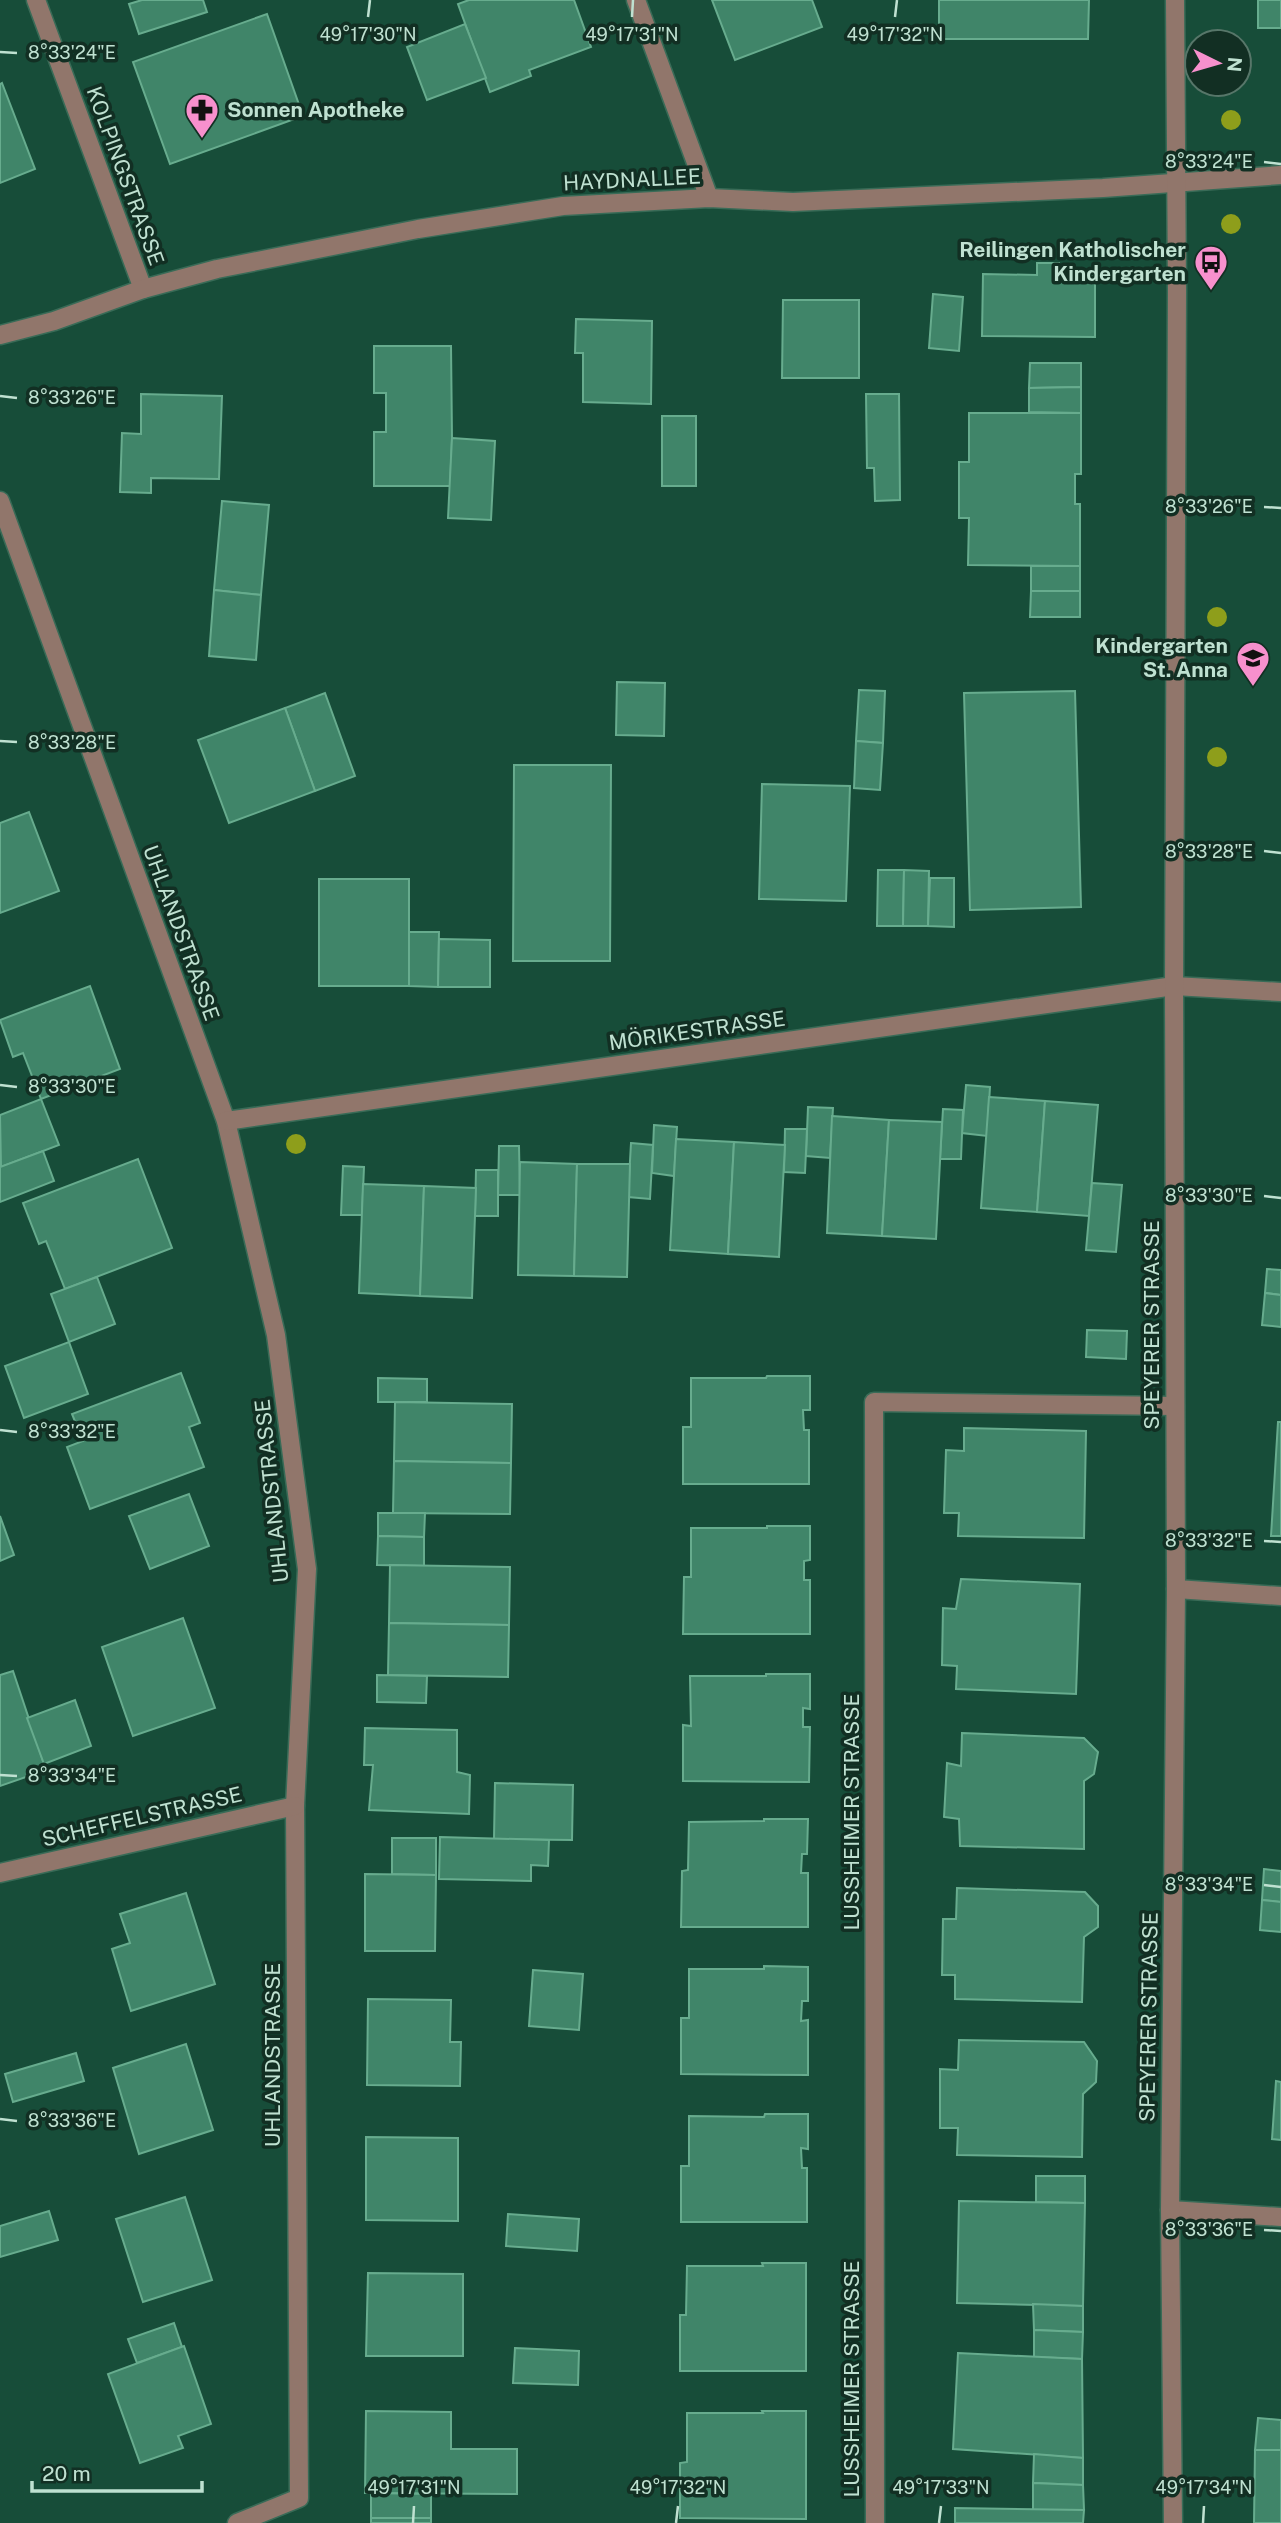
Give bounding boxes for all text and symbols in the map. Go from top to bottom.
text: 49°17'30"N [320,24,416,45]
text: 49°17'31"N [585,24,679,45]
text: 49°17'32"N [847,24,943,45]
north arrow [1183,28,1253,98]
text: 8°33'24"E [28,42,116,63]
text: N [1223,56,1247,73]
street label: KOLPINGSTRASSE [81,83,169,269]
pharmacy icon: Sonnen Apotheke [183,91,221,140]
place label: Sonnen Apotheke [227,97,404,122]
text: 8°33'24"E [1165,151,1253,172]
street label: HAYDNALLEE [562,163,702,196]
place label: Reilingen Katholischer Kindergarten [959,237,1186,286]
bus stop icon: Reilingen Katholischer Kindergarten [1192,243,1230,292]
text: 8°33'26"E [28,387,116,408]
text: 8°33'26"E [1165,496,1253,517]
place label: Kindergarten St. Anna [1095,633,1228,682]
school or university icon: Kindergarten St. Anna [1234,639,1272,688]
text: 8°33'28"E [28,732,116,753]
text: 8°33'28"E [1165,841,1253,862]
street label: UHLANDSTRASSE [138,842,225,1024]
street label: MÖRIKESTRASSE [607,1006,787,1055]
text: 8°33'30"E [28,1076,116,1097]
text: 8°33'30"E [1165,1185,1253,1206]
street label: SPEYERER STRASSE [1139,1220,1164,1430]
street label: UHLANDSTRASSE [249,1398,294,1584]
text: 8°33'32"E [28,1421,116,1442]
text: 8°33'32"E [1165,1530,1253,1551]
street label: LUSSHEIMER STRASSE [839,1693,864,1931]
text: 8°33'34"E [28,1765,116,1786]
street label: SCHEFFELSTRASSE [40,1781,244,1852]
text: 8°33'34"E [1165,1874,1253,1895]
street label: SPEYERER STRASSE [1134,1912,1163,2122]
street label: UHLANDSTRASSE [260,1963,285,2147]
text: 8°33'36"E [28,2110,116,2131]
text: 8°33'36"E [1165,2219,1253,2240]
street label: LUSSHEIMER STRASSE [839,2260,864,2498]
scale bar [32,2450,201,2494]
text: 20 m [42,2461,91,2486]
text: 49°17'31"N [367,2477,461,2498]
text: 49°17'32"N [630,2477,726,2498]
text: 49°17'33"N [892,2477,990,2498]
text: 49°17'34"N [1155,2477,1253,2498]

